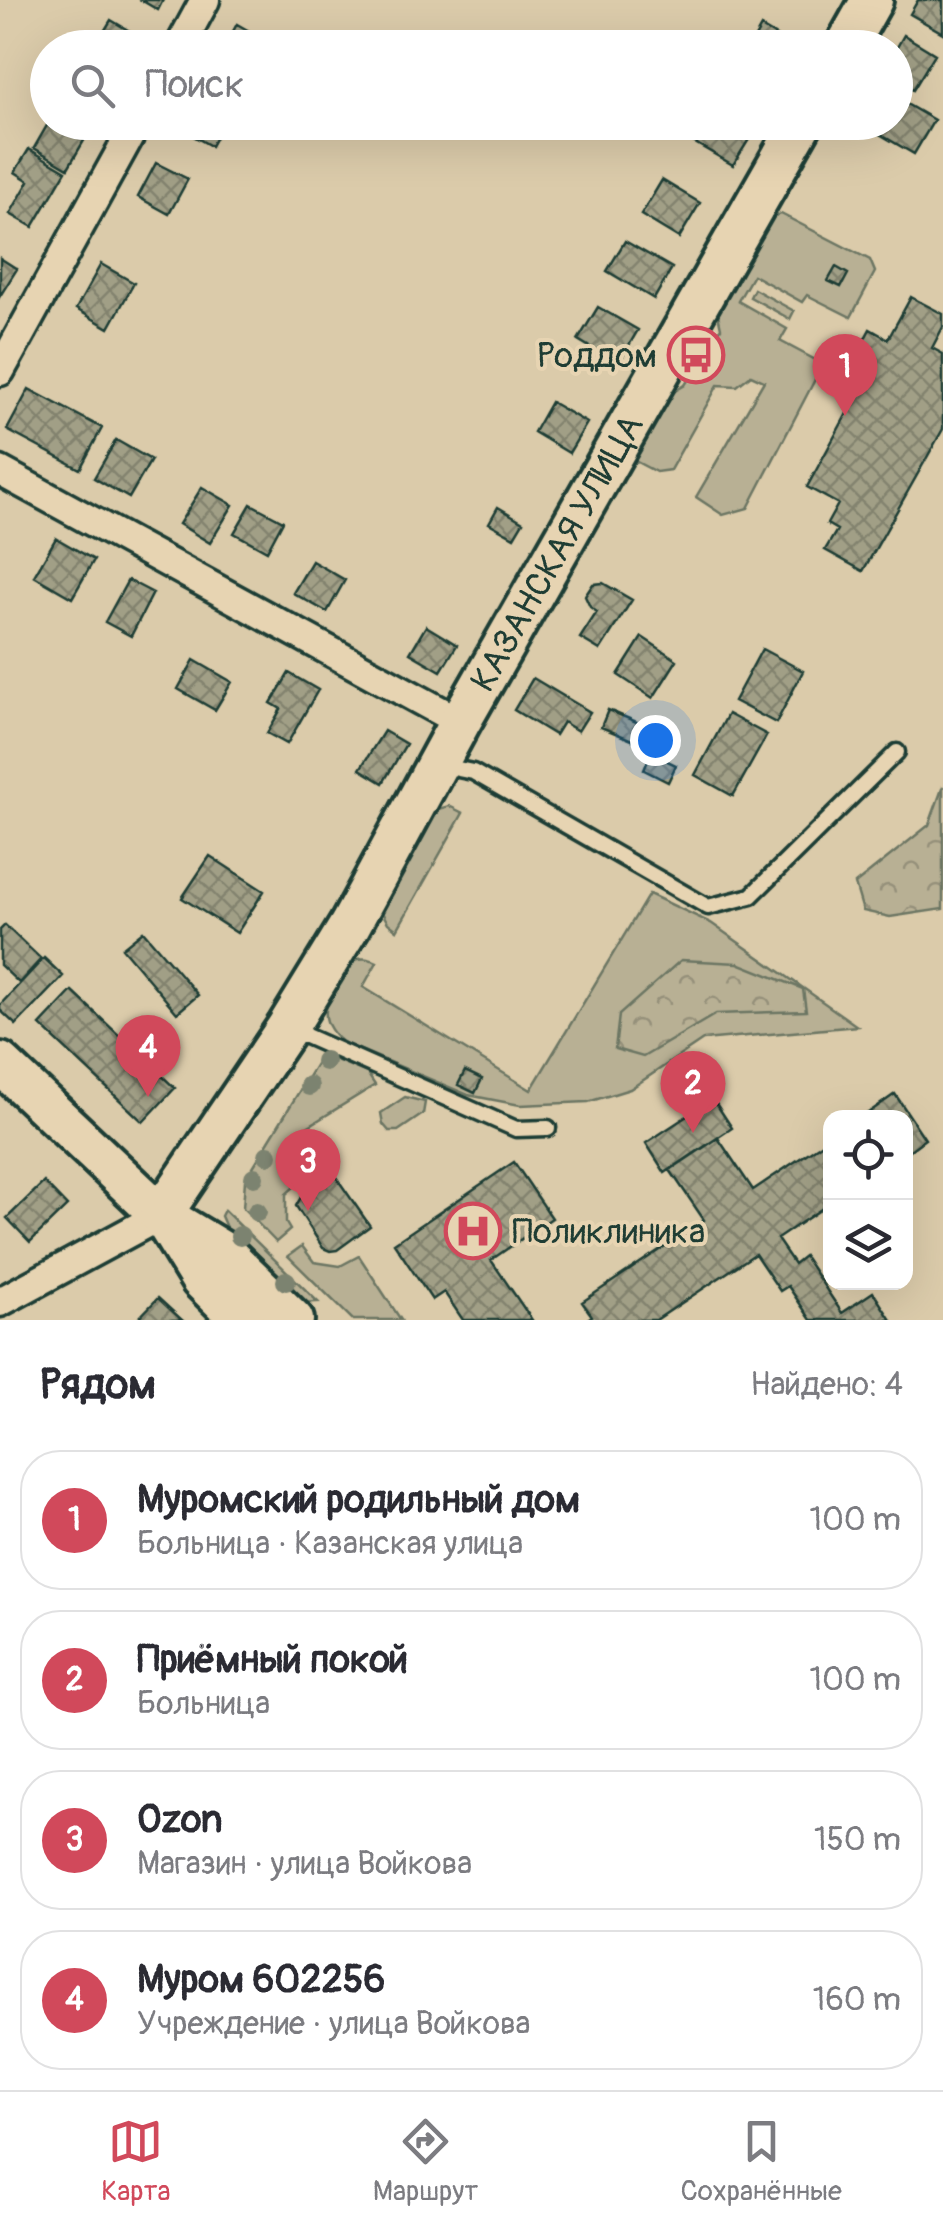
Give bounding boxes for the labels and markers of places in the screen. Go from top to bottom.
bus stop icon: Роддом [666,325,726,385]
place label: Роддом [537,334,657,378]
pin: 1 [812,334,878,416]
pin: 4 [116,1014,180,1097]
pin: 2 [660,1050,726,1133]
pin: 3 [276,1128,340,1211]
hospital icon: Поликлиника [443,1201,503,1261]
place label: Поликлиника [512,1210,705,1254]

